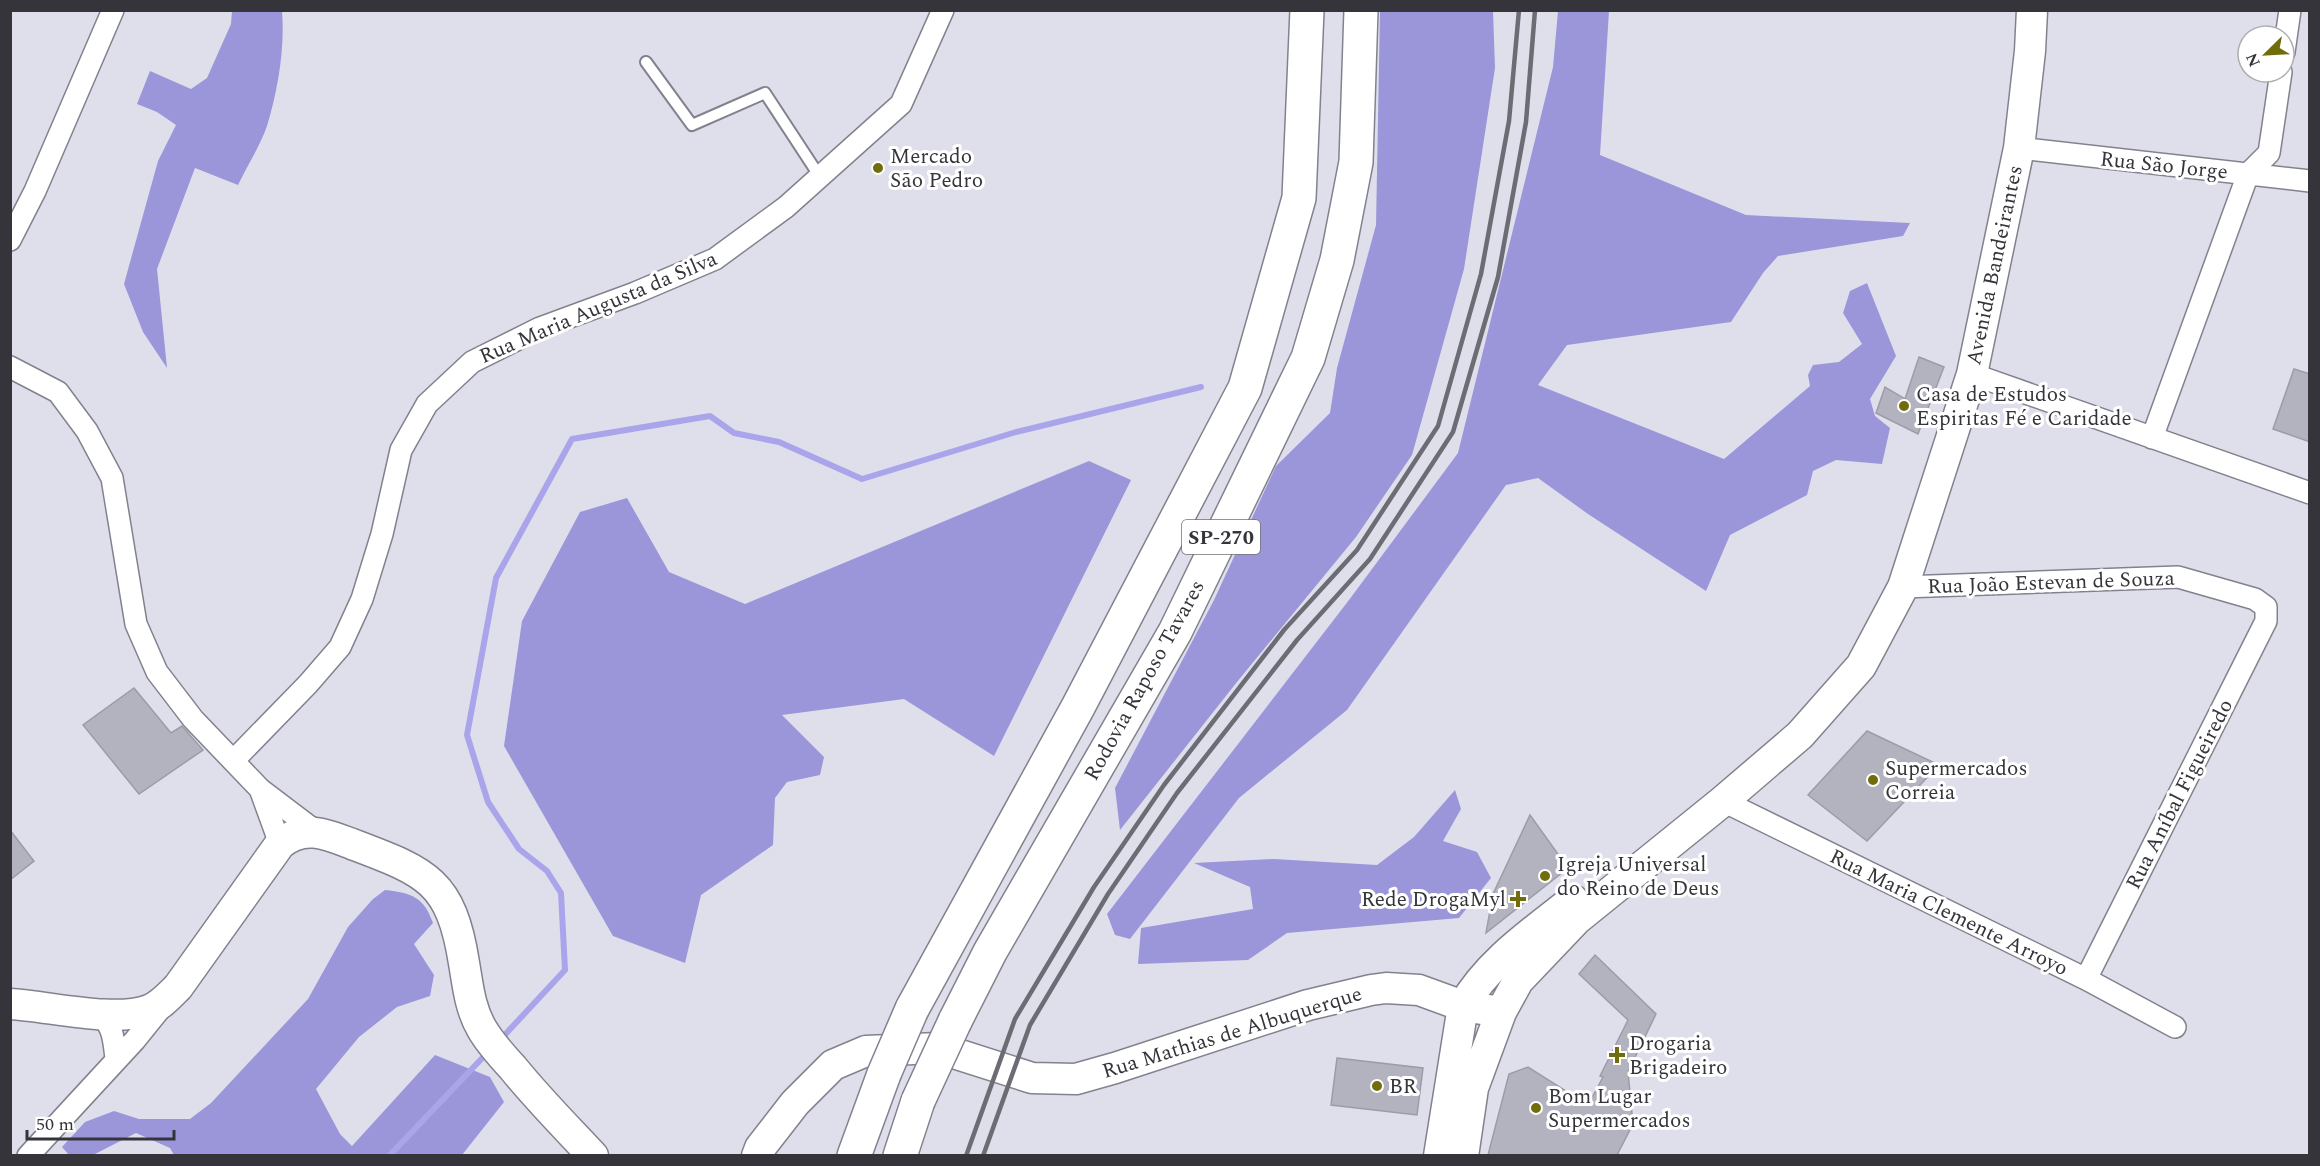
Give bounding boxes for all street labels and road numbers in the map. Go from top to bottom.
street label: Rua São Jorge [2098,143,2229,189]
street label: Avenida Bandeirantes [1958,162,2032,368]
street label: Rua Maria Augusta da Silva [474,243,723,373]
road number: SP-270 [1182,520,1260,554]
street label: Rua João Estevan de Souza [1927,563,2176,603]
street label: Rodovia Raposo Tavares [1076,574,1214,787]
street label: Rua Aníbal Figueiredo [2118,694,2242,895]
street label: Rua Maria Clemente Arroyo [1824,841,2073,985]
street label: Rua Mathias de Albuquerque [1098,978,1366,1088]

